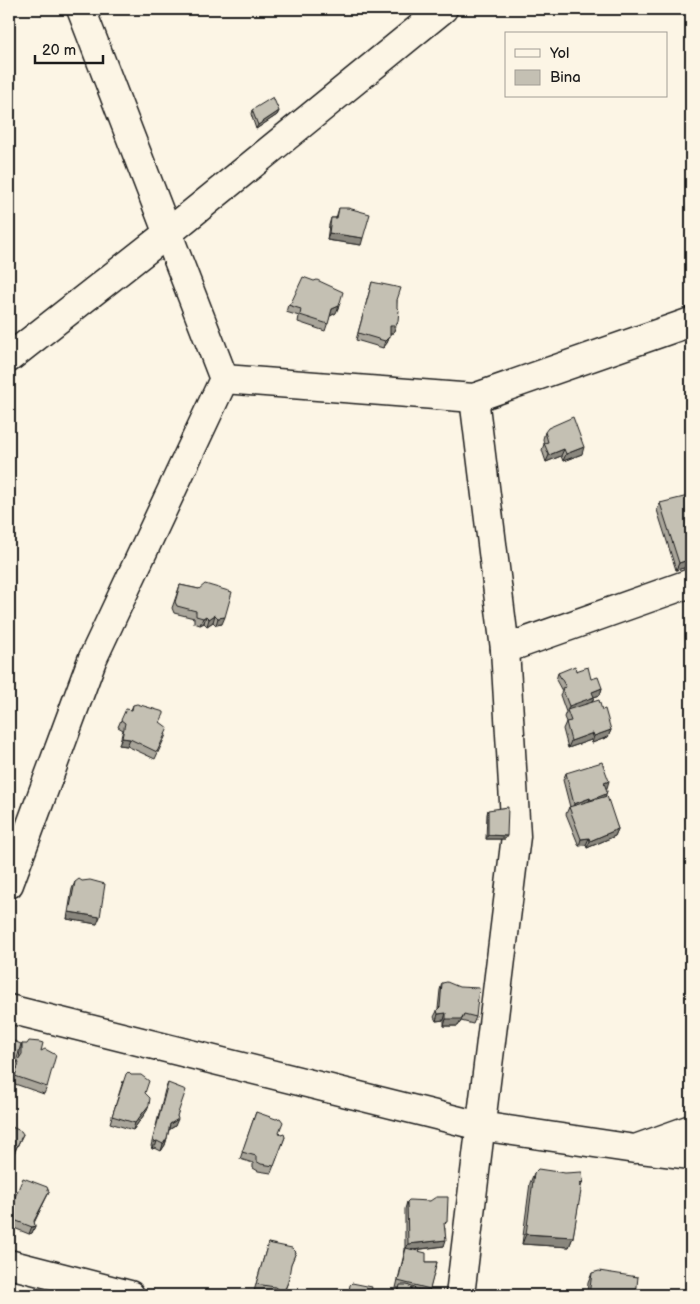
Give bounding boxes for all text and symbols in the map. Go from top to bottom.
scale bar [35,32,102,64]
legend [505,32,668,98]
text: 20 m [42,41,76,60]
text: Yol [549,44,569,63]
text: Bina [550,68,581,87]

